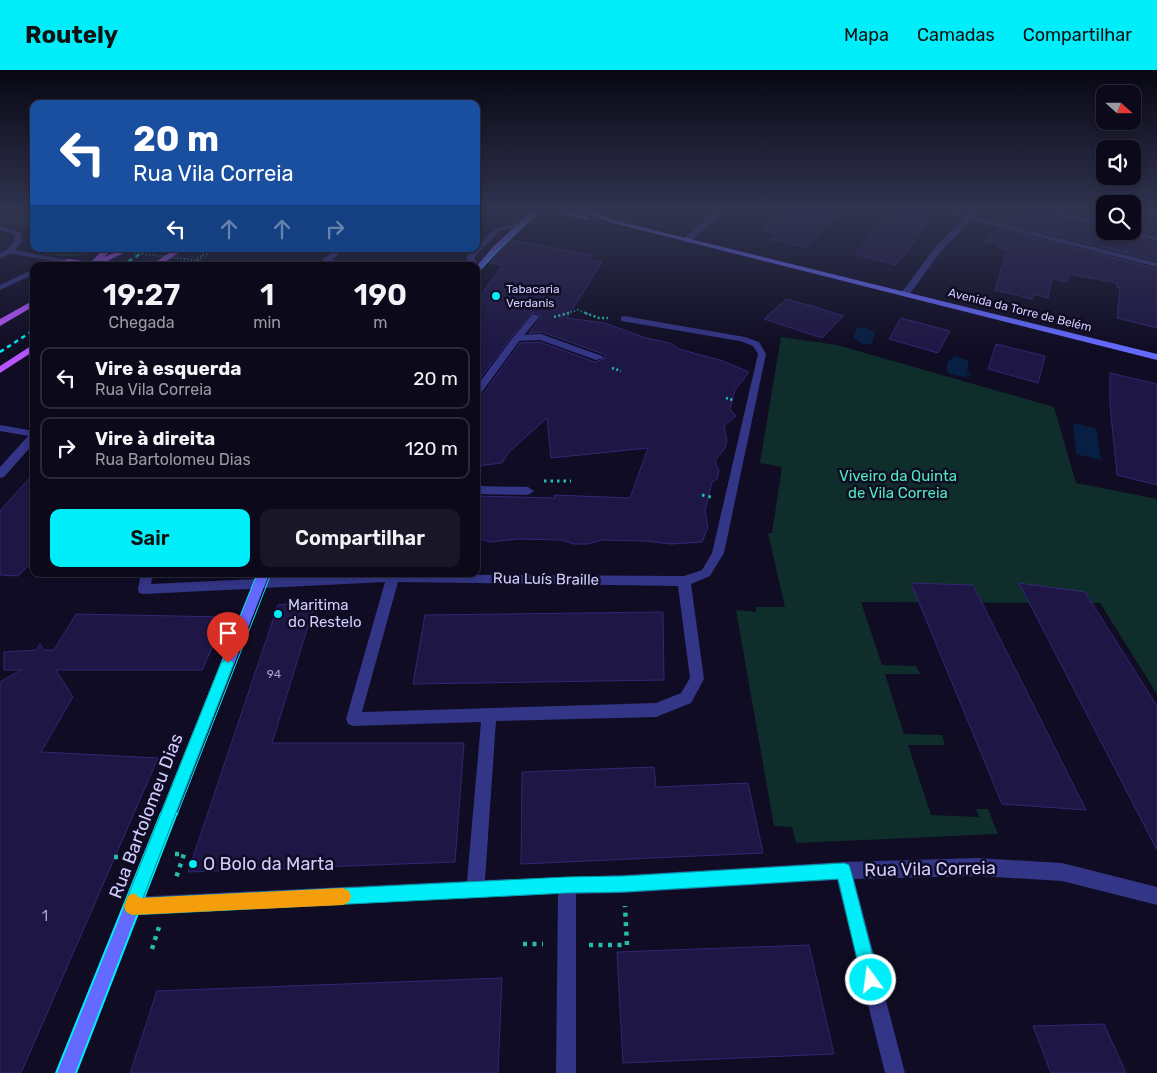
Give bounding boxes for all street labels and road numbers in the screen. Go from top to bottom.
street label: Avenida da Torre de Belém [947,285,1093,335]
street label: Rua Luís Braille [493,569,599,589]
street label: Rua Bartolomeu Dias [104,730,188,902]
street label: Rua Vila Correia [864,857,996,881]

